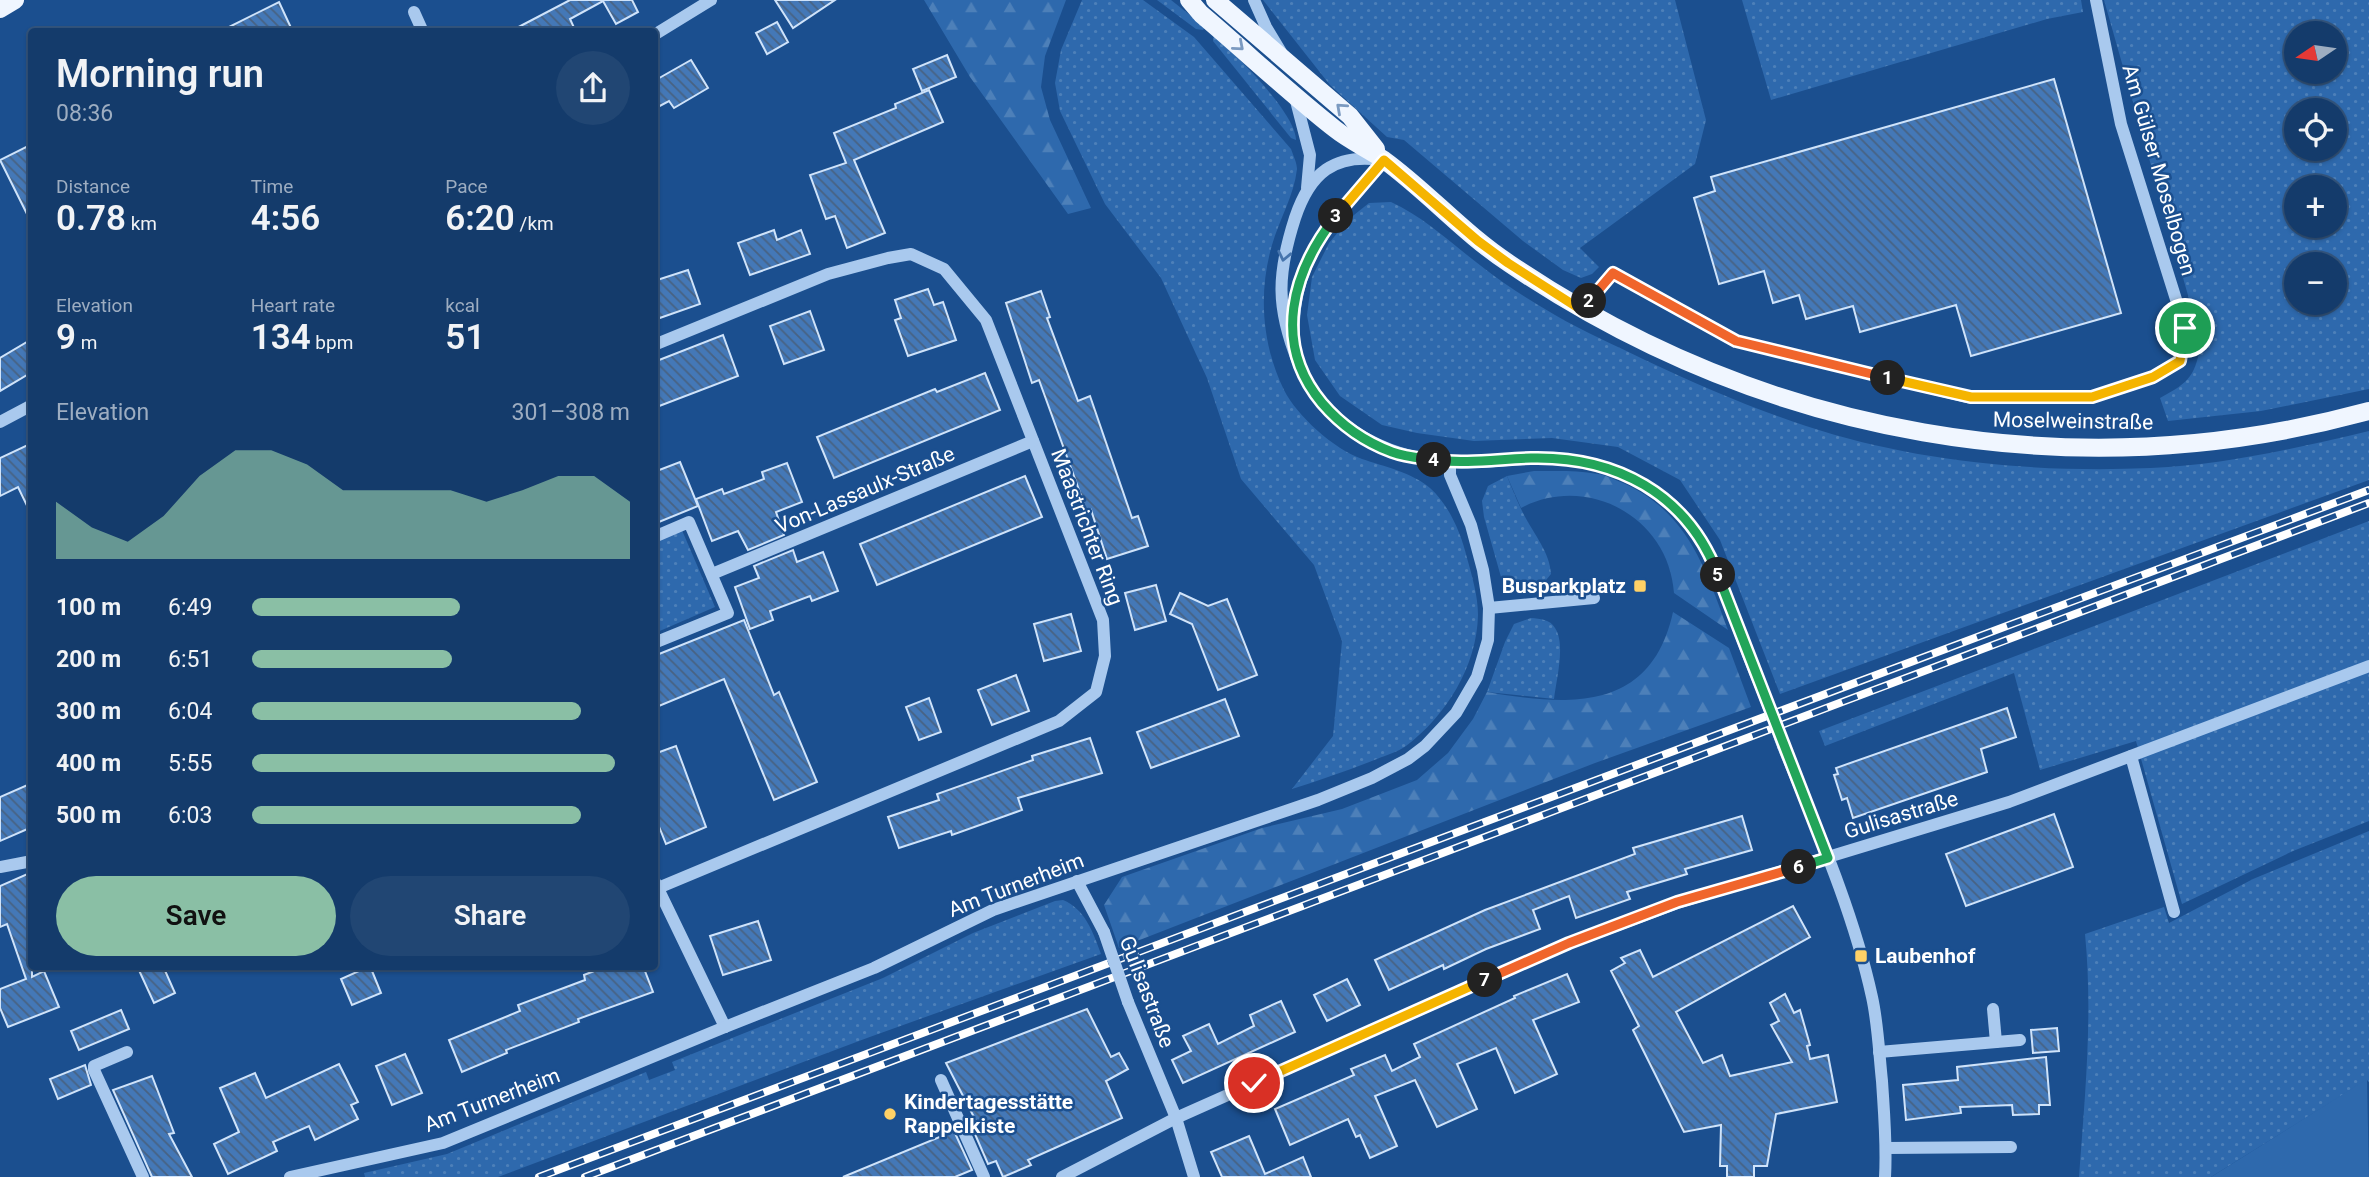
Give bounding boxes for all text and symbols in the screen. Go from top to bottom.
north arrow [2284,21,2347,84]
map controls [2284,21,2347,315]
one-way arrow [1231,38,1244,50]
button: share [556,51,630,125]
text: Morning run [56,52,264,96]
street label: Am Gülser Moselbogen [2117,62,2201,278]
button: locate [2284,98,2347,161]
text: 08:36 [56,100,113,127]
one-way arrow [1336,104,1349,116]
text: Distance [56,175,130,198]
text: Time [251,175,293,198]
text: Pace [445,175,488,198]
button: + [2284,175,2347,238]
text: 0.78 [56,198,126,239]
text: 4:56 [251,198,320,239]
text: 6:20 [445,198,515,239]
pin: 3 [1318,198,1354,234]
text: 3 [1330,204,1341,227]
text: km [126,212,157,235]
text: /km [515,212,554,235]
one-way arrow [1278,250,1293,262]
button: − [2284,252,2347,315]
pin: 2 [1572,284,1606,318]
text: 2 [1583,289,1594,312]
text: Elevation [56,294,133,317]
text: Heart rate [251,294,335,317]
text: kcal [445,294,480,317]
pin [2155,298,2215,358]
icon: arrive [2166,309,2204,347]
text: 9 [56,317,76,358]
text: 134 [251,317,311,358]
text: 51 [445,317,485,358]
text: m [76,331,97,354]
text: bpm [311,331,353,354]
pin: 1 [1870,360,1906,396]
text: 1 [1882,366,1893,389]
text: Elevation [56,399,149,426]
text: 301–308 m [511,399,630,426]
street label: Moselweinstraße [1993,408,2153,434]
street label: Von-Lassaulx-Straße [772,441,958,539]
pin: 4 [1416,442,1452,477]
street label: Maastrichter Ring [1046,445,1128,609]
text: 4 [1428,448,1439,471]
pin: 5 [1700,558,1736,592]
text: 5 [1712,563,1723,586]
place label: Busparkplatz [1502,574,1626,598]
marker: Busparkplatz [1632,578,1648,594]
text: 100 m [56,594,121,621]
text: 6:49 [168,594,212,621]
text: 200 m [56,646,121,673]
text: 6:51 [168,646,212,673]
text: 300 m [56,698,121,725]
text: 6:04 [168,698,212,725]
text: 400 m [56,750,121,777]
text: 5:55 [168,750,212,777]
street label: Gulisastraße [1841,786,1961,844]
text: 500 m [56,802,121,829]
text: 6:03 [168,802,212,829]
street label: Am Turnerheim [945,848,1087,922]
pin: 6 [1782,850,1816,884]
text: 6 [1793,855,1804,878]
button: Save [56,876,336,956]
button: Share [350,876,630,956]
street label: Gulisastraße [1115,933,1179,1051]
place label: Laubenhof [1875,944,1976,968]
marker: Laubenhof [1853,948,1869,964]
pin: 7 [1468,962,1502,998]
text: 7 [1479,968,1490,991]
pin [1224,1053,1284,1113]
street label: Am Turnerheim [421,1063,563,1137]
icon: check [1235,1064,1273,1102]
place label: Kindertagesstätte Rappelkiste [904,1090,1073,1138]
marker: Kindertagesstätte Rappelkiste [882,1106,898,1122]

